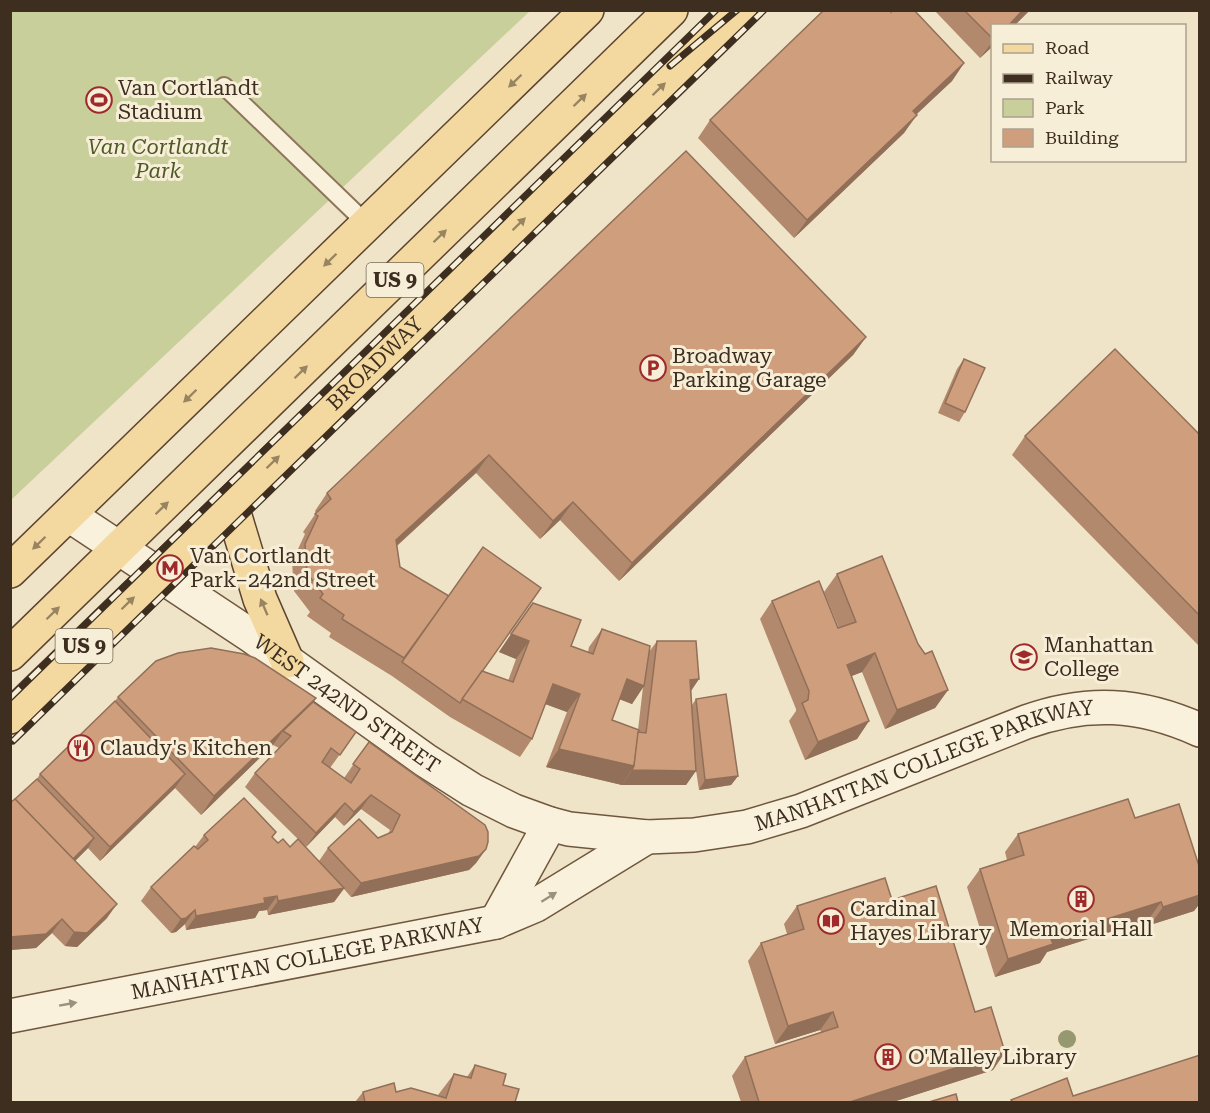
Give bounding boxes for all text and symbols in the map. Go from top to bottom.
legend [991,24,1186,162]
text: Road [1045,37,1090,58]
text: Railway [1045,67,1113,88]
one-way arrow [508,73,522,87]
place label: Van Cortlandt Stadium [118,76,259,124]
one-way arrow [651,82,666,96]
sports icon: Van Cortlandt Stadium [84,85,114,115]
one-way arrow [572,93,586,107]
text: Park [1045,97,1085,118]
text: Building [1045,127,1119,148]
park label: Van Cortlandt Park [88,135,228,183]
one-way arrow [511,218,525,232]
one-way arrow [433,229,448,243]
one-way arrow [323,253,337,267]
road number: US 9 [366,263,424,297]
street label: BROADWAY [322,311,428,415]
place label: Broadway Parking Garage [672,344,827,392]
parking icon: Broadway Parking Garage [638,353,668,383]
one-way arrow [294,366,308,380]
one-way arrow [184,389,198,403]
one-way arrow [265,455,280,469]
one-way arrow [154,502,168,516]
one-way arrow [32,536,47,550]
place label: Van Cortlandt Park–242nd Street [190,544,376,592]
metro station icon: Van Cortlandt Park–242nd Street [155,553,185,583]
one-way arrow [121,597,135,611]
one-way arrow [259,598,269,616]
one-way arrow [46,607,60,621]
road number: US 9 [56,629,112,663]
street label: WEST 242ND STREET [249,629,444,778]
place label: Manhattan College [1044,633,1154,681]
school or university icon: Manhattan College [1009,642,1039,672]
street label: MANHATTAN COLLEGE PARKWAY [752,696,1095,836]
restaurant icon: Claudy's Kitchen [66,733,96,763]
place label: Claudy's Kitchen [100,736,272,760]
building icon: Memorial Hall [1066,884,1096,914]
one-way arrow [541,891,557,902]
place label: Cardinal Hayes Library [850,897,992,945]
library icon: Cardinal Hayes Library [816,906,846,936]
street label: MANHATTAN COLLEGE PARKWAY [129,912,487,1004]
place label: Memorial Hall [1009,917,1153,941]
one-way arrow [58,999,77,1008]
building icon: O'Malley Library [873,1042,903,1072]
place label: O'Malley Library [908,1045,1077,1069]

